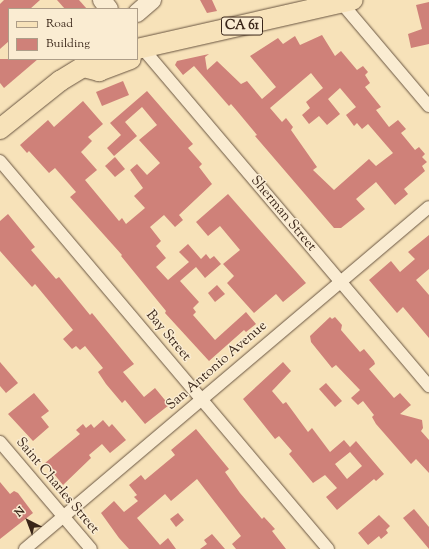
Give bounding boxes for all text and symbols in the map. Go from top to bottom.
legend [8,8,138,60]
text: Road [46,15,73,33]
road number: CA 61 [221,15,263,37]
text: Building [46,35,90,53]
street label: Sherman Street [246,173,320,255]
street label: Bay Street [142,307,194,365]
street label: San Antonio Avenue [163,318,271,414]
street label: Saint Charles Street [12,434,102,538]
north arrow [8,501,48,541]
text: N [11,503,29,521]

